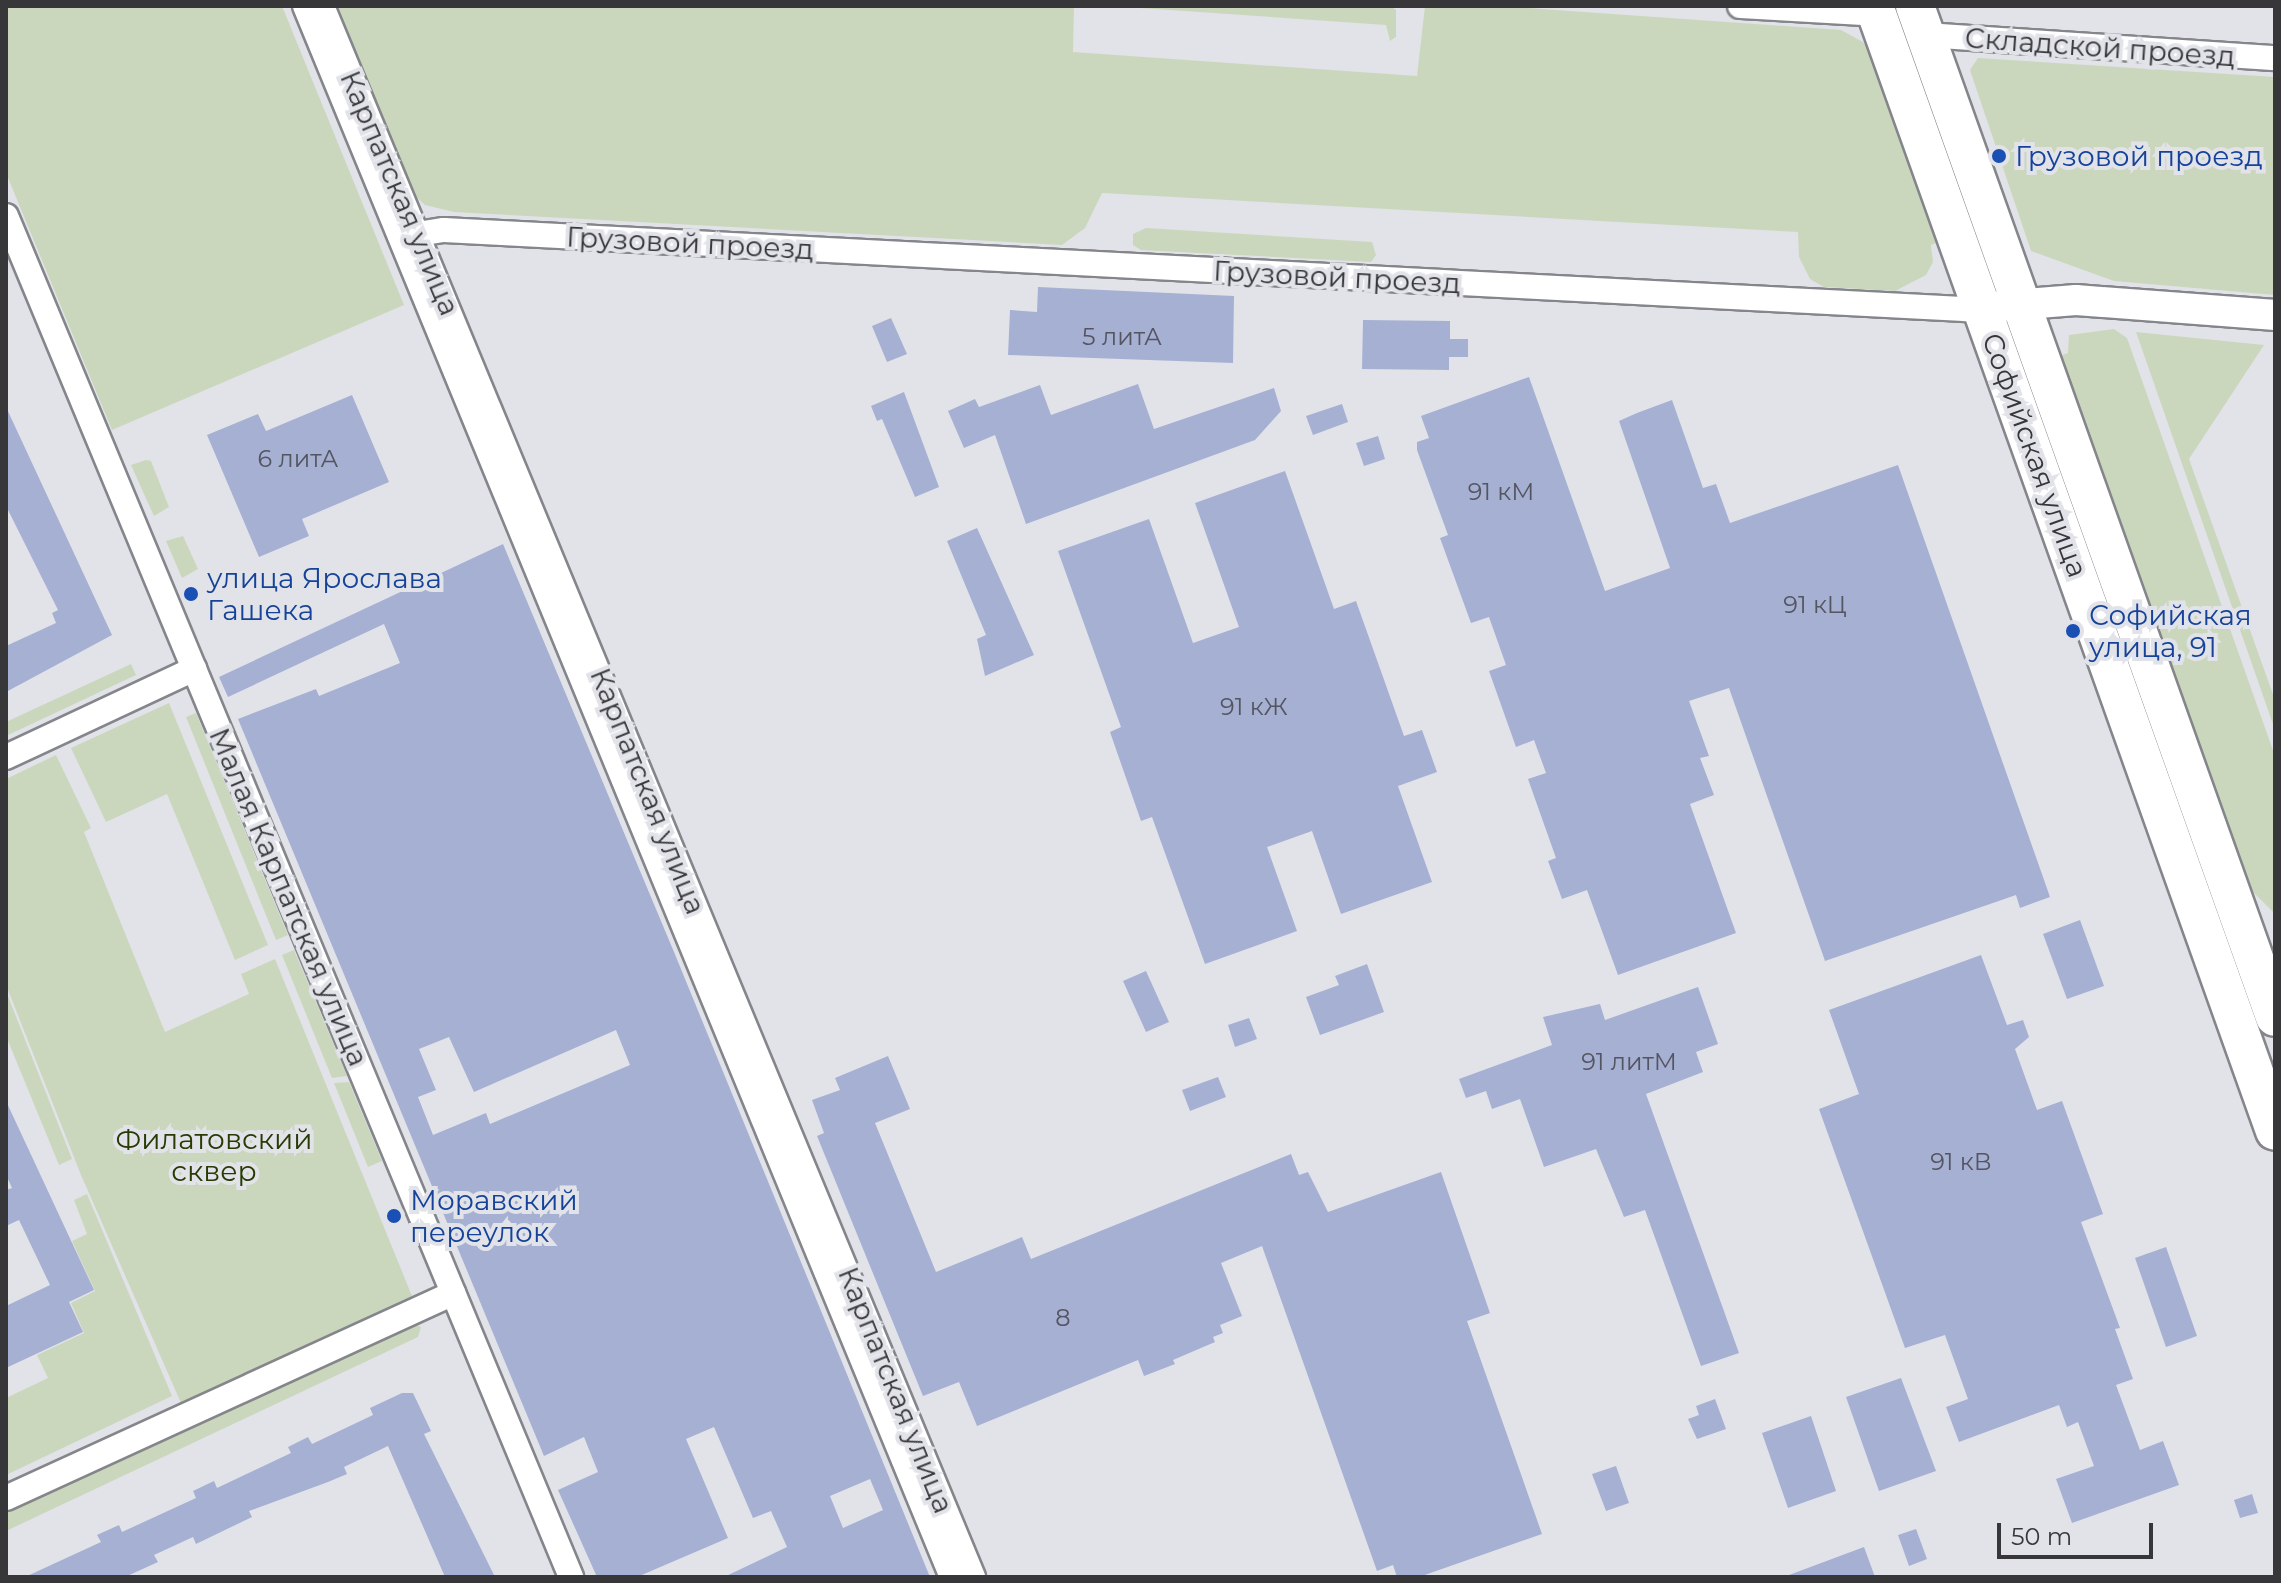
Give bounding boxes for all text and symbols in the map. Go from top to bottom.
street label: Складской проезд [1964,21,2236,73]
street label: Карпатская улица [333,66,467,320]
place label: Грузовой проезд [2015,139,2263,173]
marker: Грузовой проезд [1990,147,2008,165]
street label: Грузовой проезд [565,220,815,266]
street label: Грузовой проезд [1212,254,1462,300]
house number: 5 литА [1082,323,1162,351]
street label: Софийская улица [1975,328,2095,582]
house number: 6 литА [258,445,338,473]
house number: 91 кМ [1468,478,1534,506]
place label: улица Ярослава Гашека [207,561,442,627]
marker: улица Ярослава Гашека [182,585,200,603]
house number: 91 кЦ [1783,591,1847,619]
place label: Софийская улица, 91 [2089,598,2252,664]
marker: Софийская улица, 91 [2064,622,2082,640]
street label: Карпатская улица [583,663,713,919]
house number: 91 кЖ [1220,693,1288,721]
street label: Малая Карпатская улица [202,723,376,1071]
house number: 91 литМ [1581,1048,1677,1076]
park label: Филатовский сквер [116,1122,312,1188]
house number: 91 кВ [1930,1148,1992,1176]
place label: Моравский переулок [410,1183,578,1249]
marker: Моравский переулок [385,1207,403,1225]
street label: Карпатская улица [831,1262,961,1518]
house number: 8 [1055,1304,1071,1332]
scale bar [2001,1507,2157,1557]
text: 50 m [2011,1522,2072,1551]

